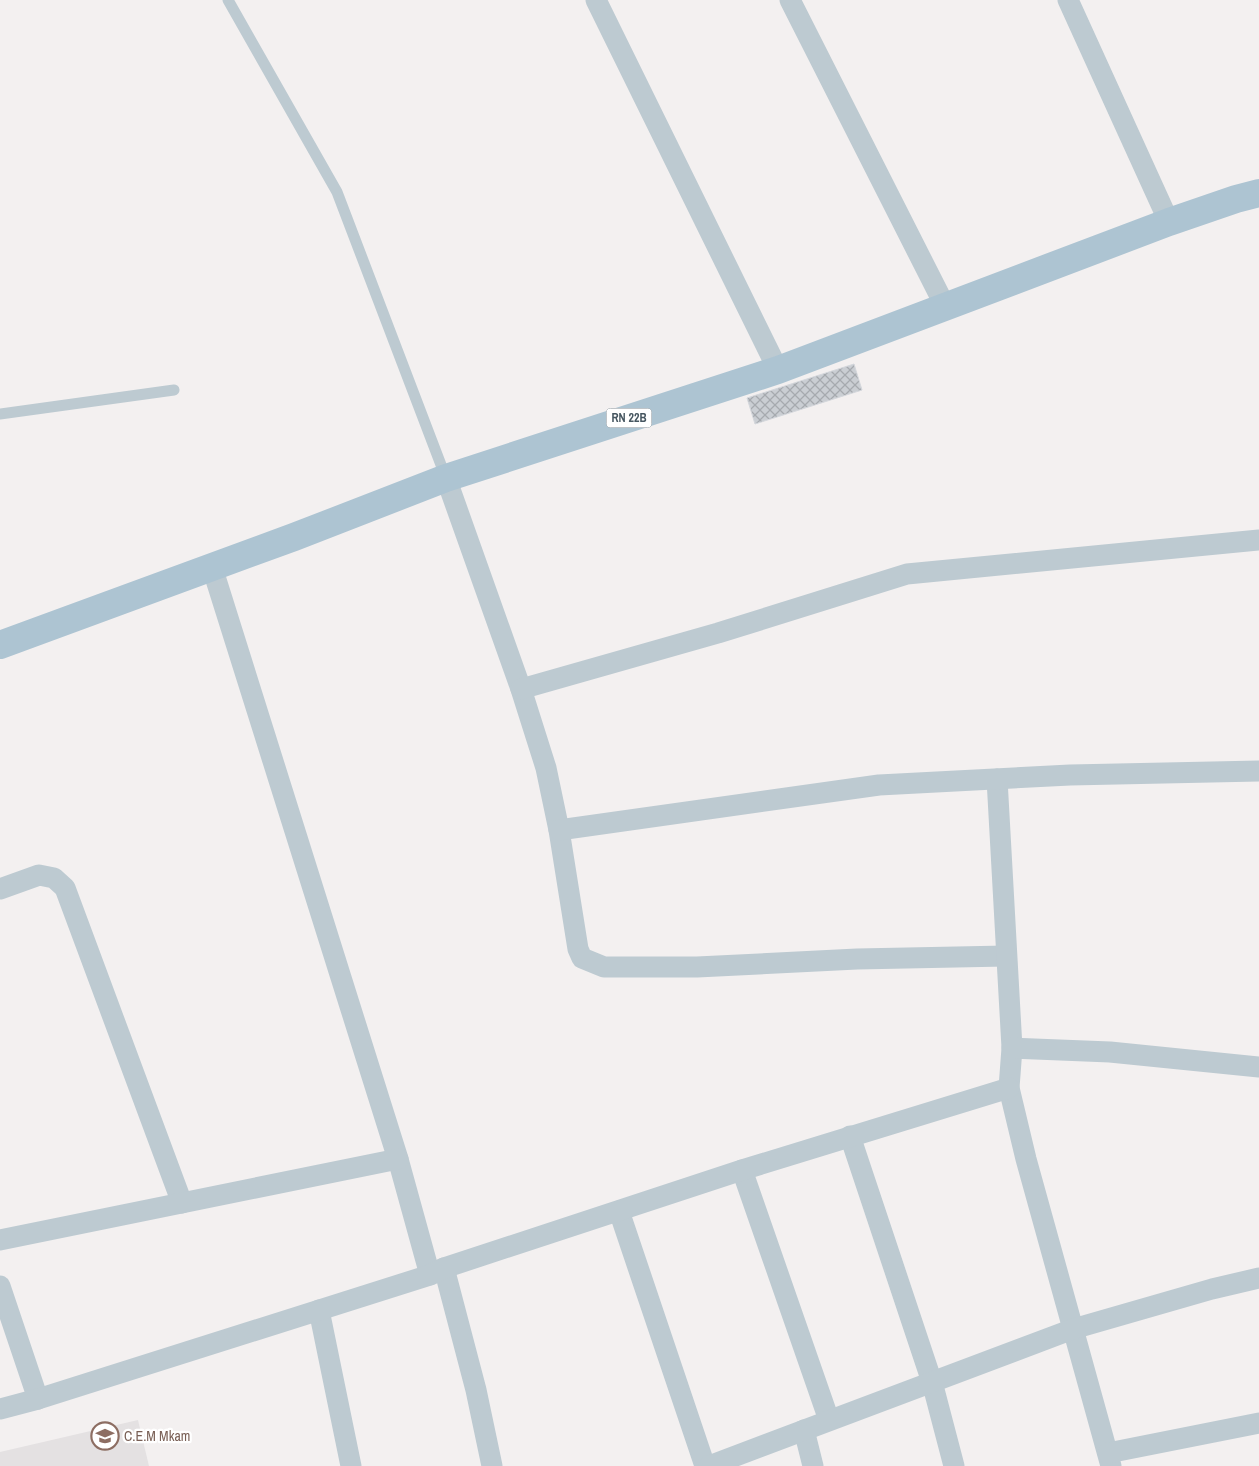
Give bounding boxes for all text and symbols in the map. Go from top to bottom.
road number: RN 22B [606,408,652,428]
school or university icon: C.E.M Mkam [90,1421,120,1451]
place label: C.E.M Mkam [124,1427,190,1445]

